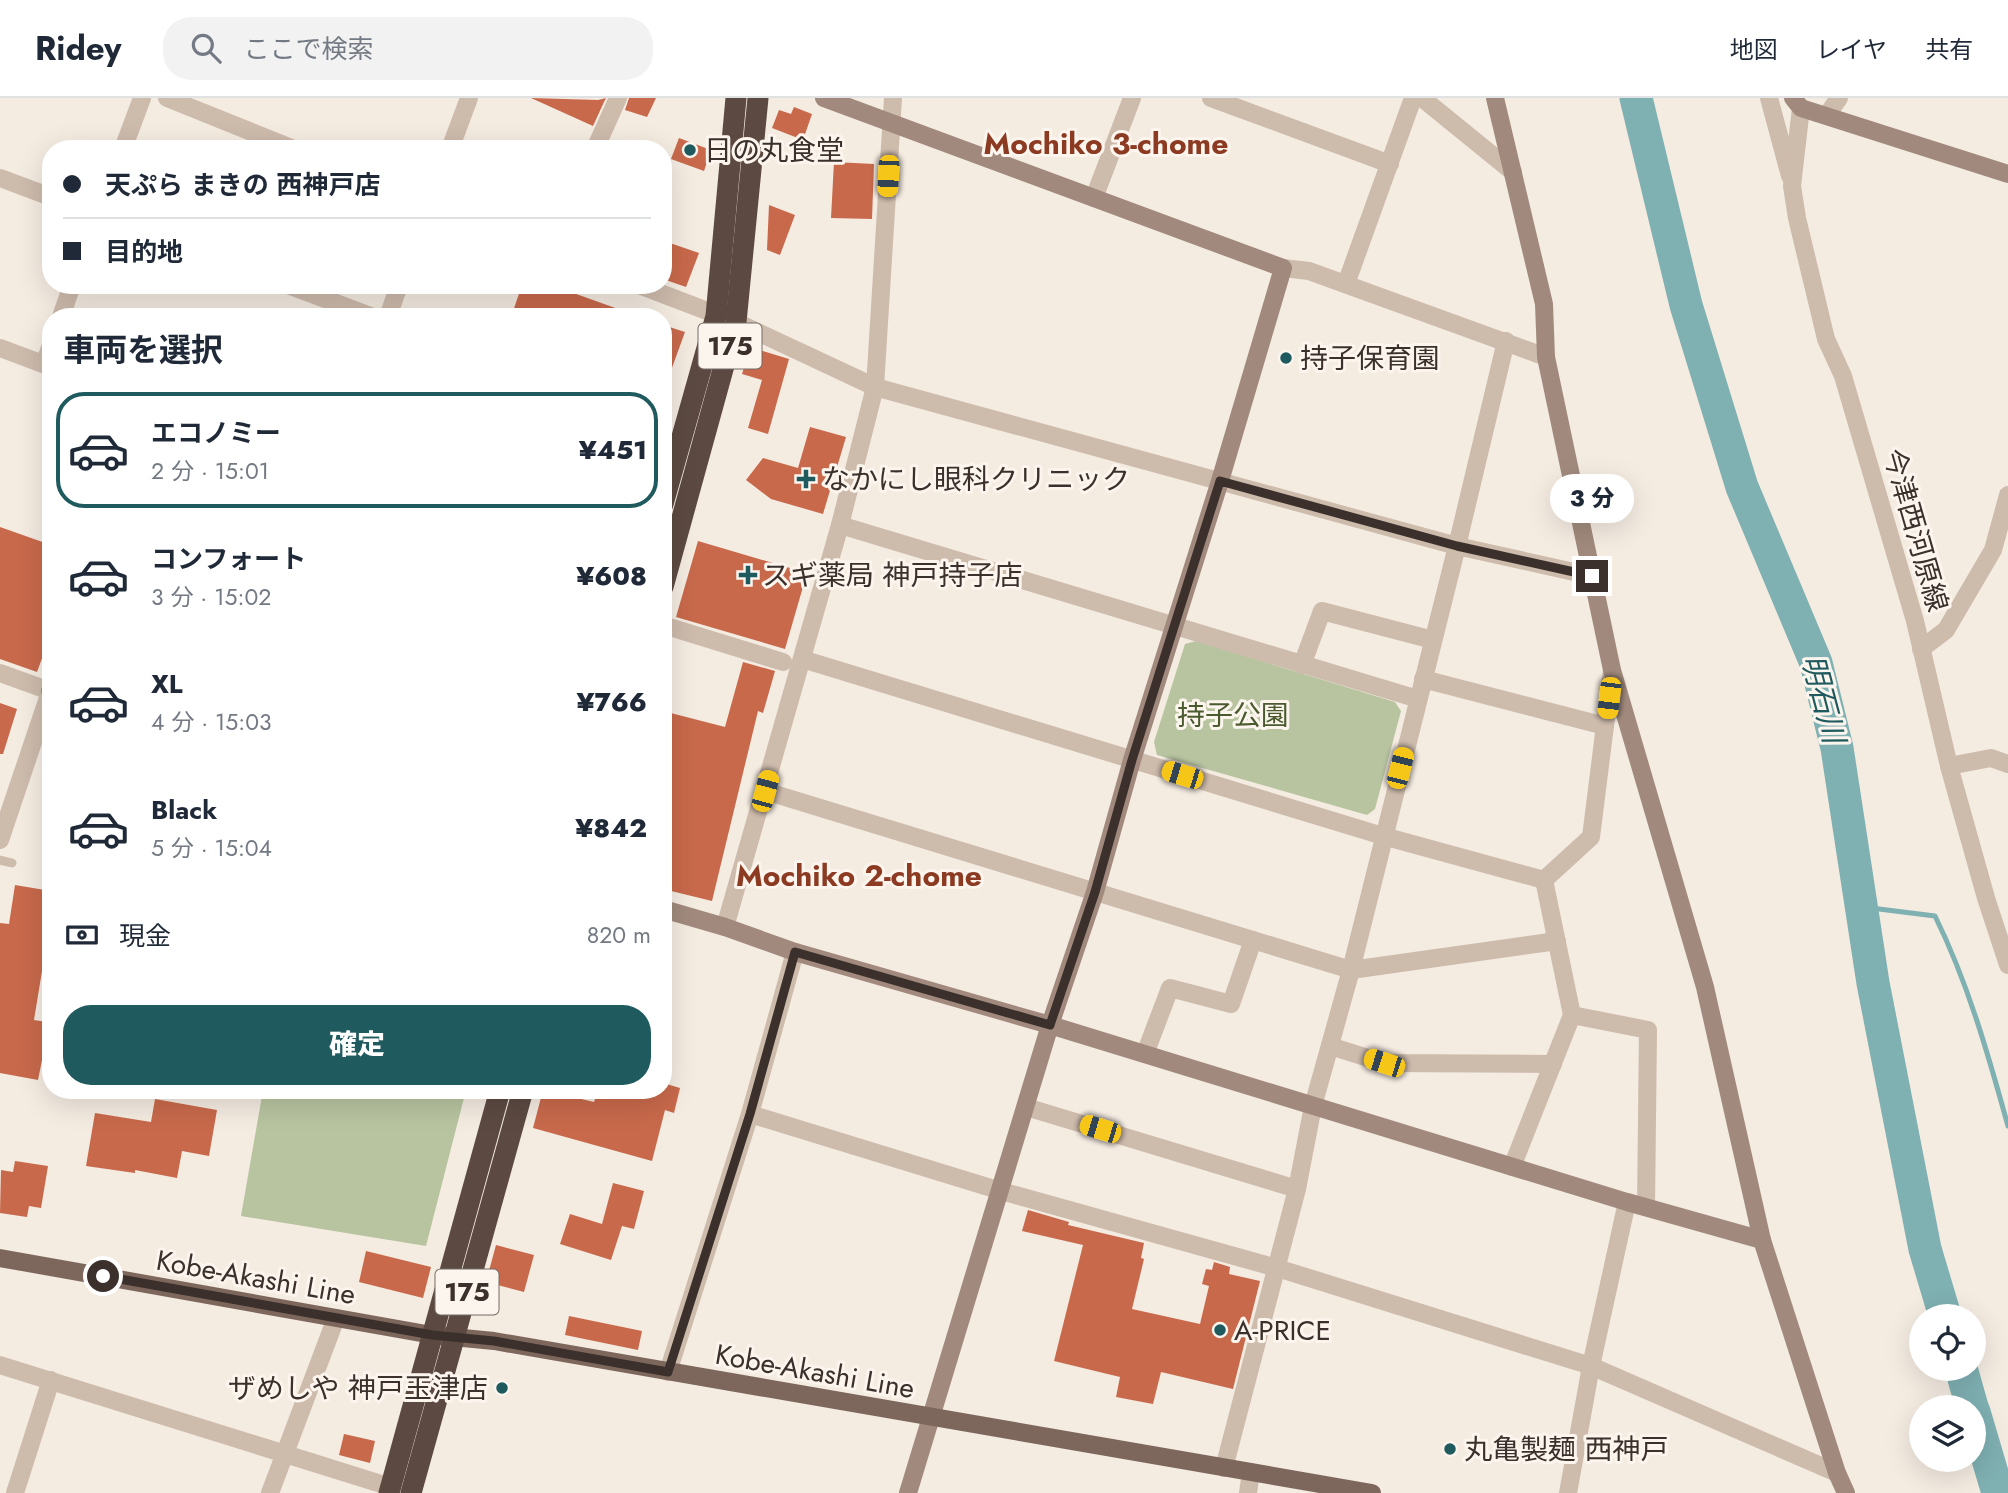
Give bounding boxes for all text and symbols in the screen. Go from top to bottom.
search box [163,17,653,80]
text: Ridey [35,25,121,72]
icon: search [187,29,225,67]
text: ここで検索 [243,30,373,68]
text: 地図 [1730,32,1778,67]
text: レイヤ [1816,32,1887,67]
text: 共有 [1925,32,1973,67]
district label: Mochiko 3-chome [984,122,1228,165]
place label: 日の丸食堂 [704,130,844,171]
marker: 日の丸食堂 [682,142,698,158]
car [877,154,900,198]
text: 天ぷら まきの 西神戸店 [105,166,381,204]
text: 目的地 [105,233,183,271]
road number: 175 [698,324,762,368]
text: 車両を選択 [63,327,223,373]
place label: 持子保育園 [1300,338,1440,379]
marker: 持子保育園 [1278,350,1294,366]
text: エコノミー [151,414,281,452]
icon: car [67,419,130,482]
text: ¥451 [579,431,647,469]
street label: 今津西河原線 [1873,444,1958,617]
text: 2 分 · 15:01 [151,454,269,488]
place label: なかにし眼科クリニック [822,459,1130,500]
marker: なかにし眼科クリニック [796,469,816,489]
callout: 3 分 [1550,475,1634,524]
text: 3 分 [1570,481,1614,515]
text: コンフォート [151,540,306,578]
icon: car [67,545,130,608]
place label: スギ薬局 神戸持子店 [762,555,1022,596]
text: ¥608 [576,557,647,595]
route end [1576,560,1608,592]
marker: スギ薬局 神戸持子店 [740,567,756,583]
text: 3 分 · 15:02 [151,580,271,614]
water label: 明石川 [1791,650,1857,751]
text: XL [151,665,183,703]
icon: car [67,671,130,734]
car [1597,676,1622,720]
text: ¥766 [576,683,647,721]
park label: 持子公園 [1177,695,1289,736]
text: 4 分 · 15:03 [151,705,272,739]
car [1385,745,1416,791]
car [1159,759,1206,791]
car [750,768,781,814]
text: Black [151,791,217,829]
icon: car [67,797,130,860]
text: ¥842 [575,809,647,847]
text: 5 分 · 15:04 [151,831,272,865]
district label: Mochiko 2-chome [736,854,982,897]
icon: cash [63,916,101,954]
text: 現金 [119,917,171,955]
text: 820 m [587,918,651,952]
button: 確定 [63,1005,651,1085]
car [1361,1047,1408,1079]
car [1077,1113,1124,1145]
street label: Kobe-Akashi Line [153,1240,359,1315]
route start [87,1260,119,1292]
road number: 175 [435,1270,498,1315]
map controls [1909,1304,1986,1472]
button: locate [1909,1304,1986,1381]
place label: A-PRICE [1234,1310,1331,1351]
marker: A-PRICE [1212,1322,1228,1338]
street label: Kobe-Akashi Line [712,1334,918,1409]
place label: ザめしや 神戸玉津店 [228,1368,488,1409]
marker: ザめしや 神戸玉津店 [494,1380,510,1396]
button: layers [1909,1395,1986,1472]
place label: 丸亀製麺 西神戸 [1464,1429,1668,1470]
marker: 丸亀製麺 西神戸 [1442,1441,1458,1457]

